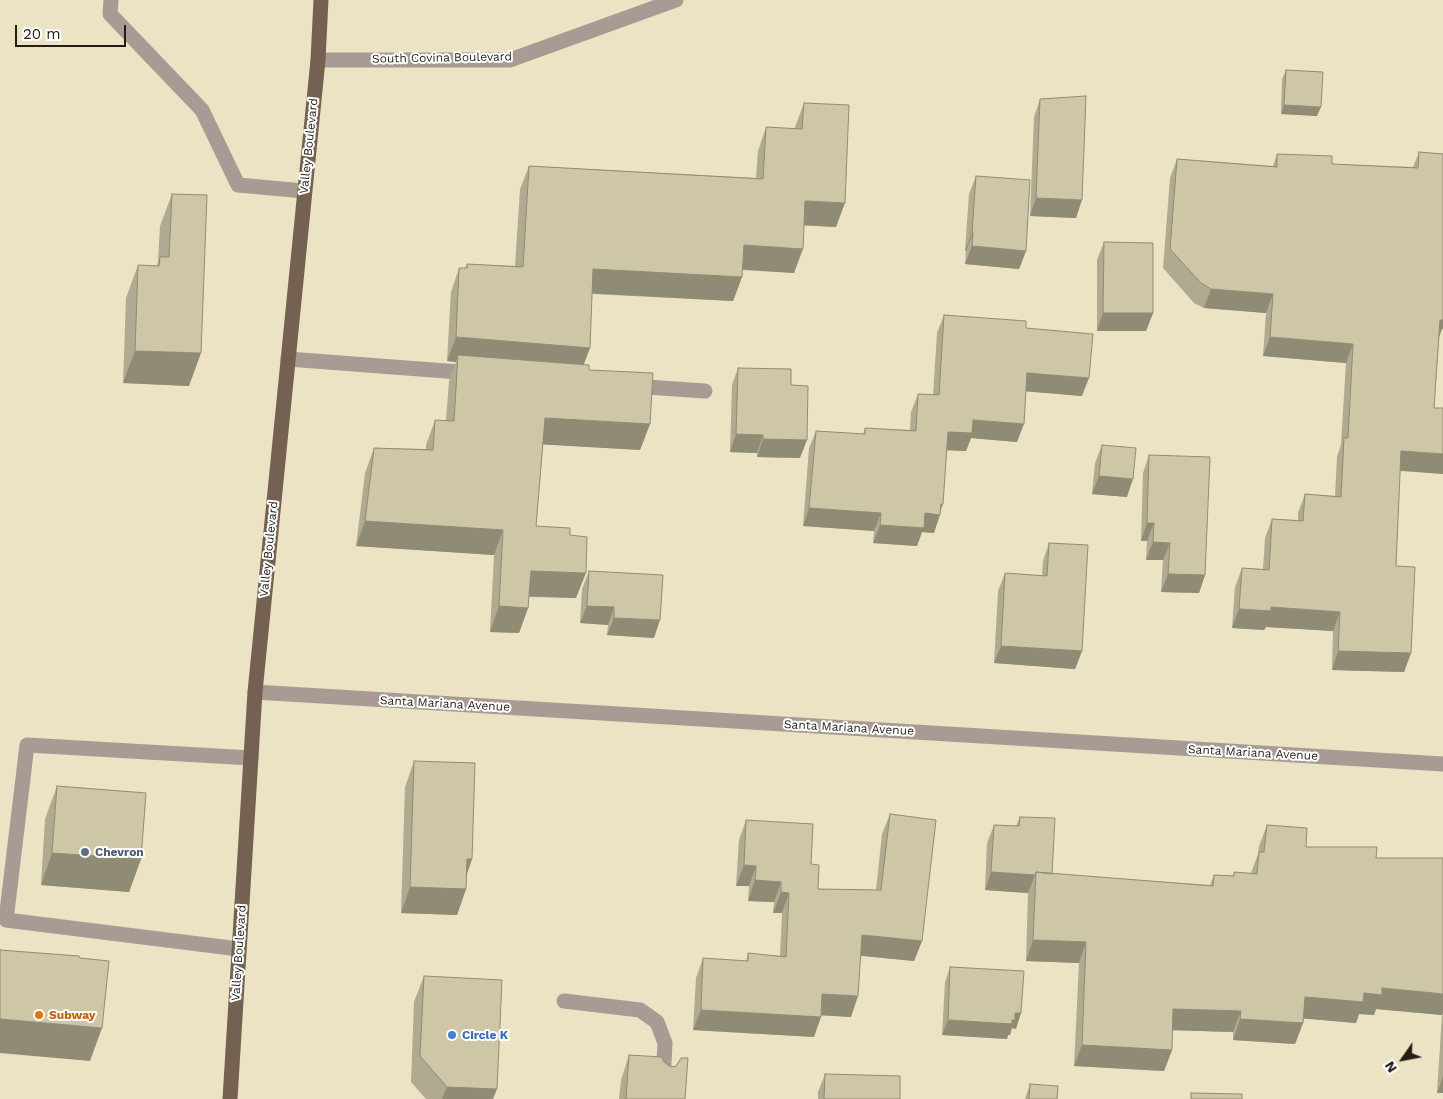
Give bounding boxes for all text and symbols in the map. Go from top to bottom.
scale bar [18,15,129,47]
text: 20 m [23,25,61,43]
street label: South Covina Boulevard [372,50,512,66]
street label: Valley Boulevard [297,97,321,195]
street label: Valley Boulevard [257,500,281,598]
street label: Santa Mariana Avenue [380,693,510,715]
street label: Santa Mariana Avenue [784,717,914,739]
street label: Santa Mariana Avenue [1188,742,1318,764]
place label: Chevron [95,845,144,859]
marker: Chevron [79,846,91,858]
street label: Valley Boulevard [228,905,250,1001]
place label: Subway [49,1008,96,1022]
marker: Subway [33,1009,45,1021]
place label: Circle K [462,1028,508,1042]
marker: Circle K [446,1029,458,1041]
north arrow [1378,1034,1428,1084]
text: N [1381,1058,1400,1076]

